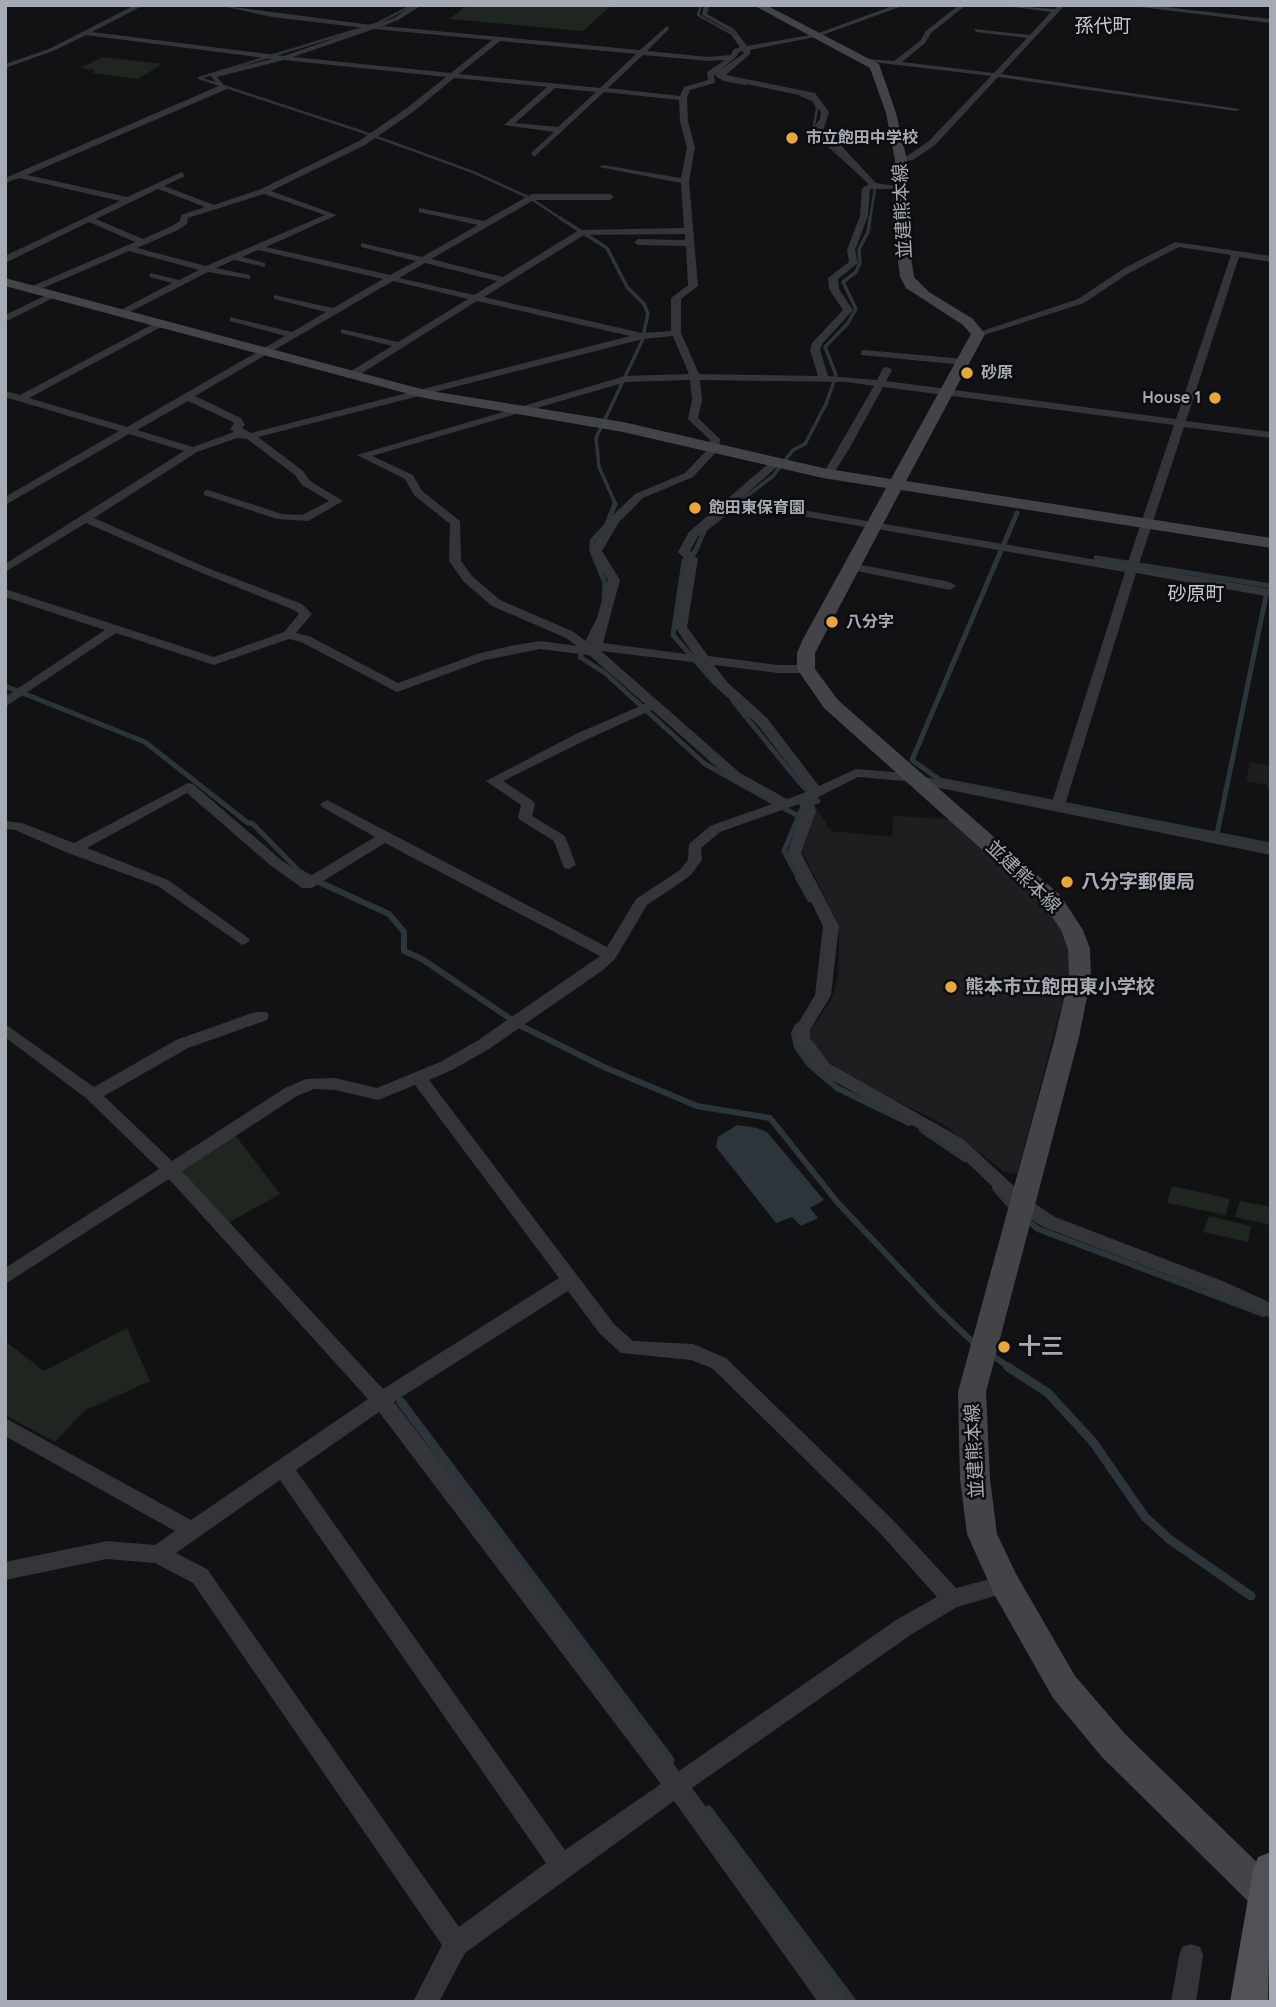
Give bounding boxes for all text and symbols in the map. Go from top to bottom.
district label: 孫代町 [1075,15,1131,37]
place label: 市立飽田中学校 [806,128,918,148]
marker: 市立飽田中学校 [784,130,800,146]
street label: 並建熊本線 [889,163,917,259]
place label: 砂原 [981,363,1013,383]
marker: 砂原 [959,365,975,381]
place label: House 1 [1142,388,1201,408]
marker: House 1 [1207,390,1223,406]
place label: 飽田東保育園 [709,498,805,518]
marker: 飽田東保育園 [687,500,703,516]
district label: 砂原町 [1168,583,1224,605]
place label: 八分字 [846,612,894,632]
marker: 八分字 [824,614,840,630]
street label: 並建熊本線 [981,836,1065,918]
place label: 八分字郵便局 [1081,871,1195,893]
marker: 八分字郵便局 [1059,874,1075,890]
place label: 熊本市立飽田東小学校 [965,976,1155,998]
marker: 熊本市立飽田東小学校 [943,979,959,995]
place label: 十三 [1018,1333,1064,1361]
marker: 十三 [996,1339,1012,1355]
street label: 並建熊本線 [961,1403,989,1499]

